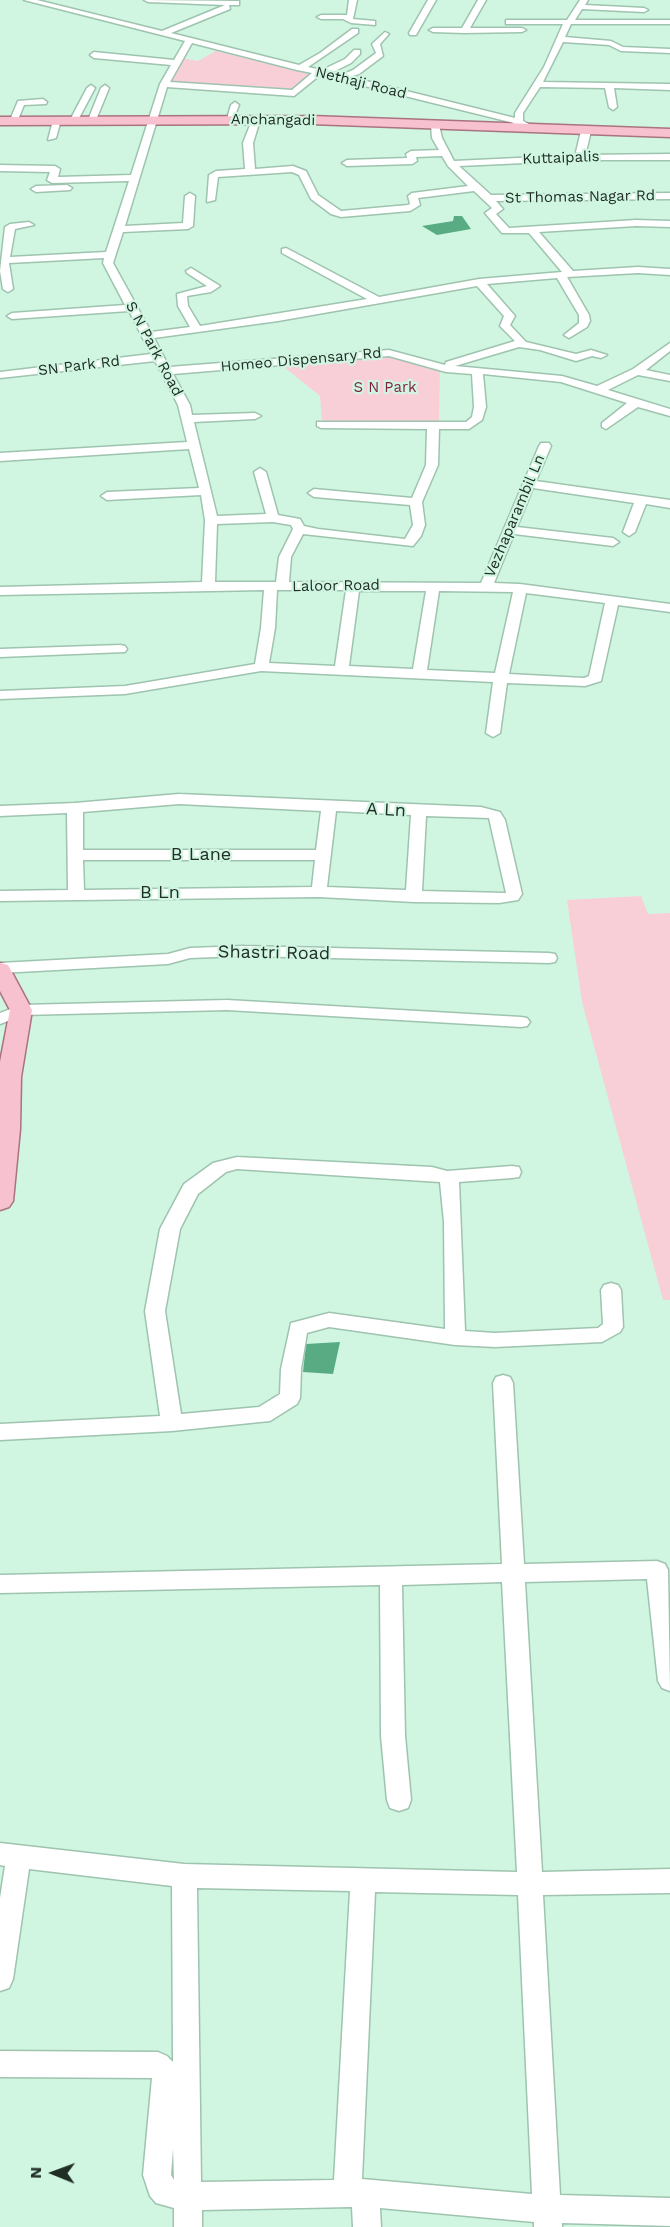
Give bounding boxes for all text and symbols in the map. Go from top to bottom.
street label: Nethaji Road [314,63,408,103]
street label: Anchangadi [231,110,315,130]
street label: Kuttaipalis [522,148,600,168]
street label: St Thomas Nagar Rd [505,187,655,207]
street label: S N Park Road [121,298,187,400]
street label: Homeo Dispensary Rd [220,344,382,376]
street label: SN Park Rd [37,352,121,380]
park label: S N Park [353,379,417,397]
street label: Vezhaparambil Ln [481,452,549,580]
street label: Laloor Road [292,576,380,596]
street label: A Ln [366,798,406,822]
street label: B Lane [171,844,231,866]
street label: B Ln [140,882,180,904]
street label: Shastri Road [218,941,330,965]
north arrow [24,2143,84,2203]
text: N [26,2167,45,2179]

